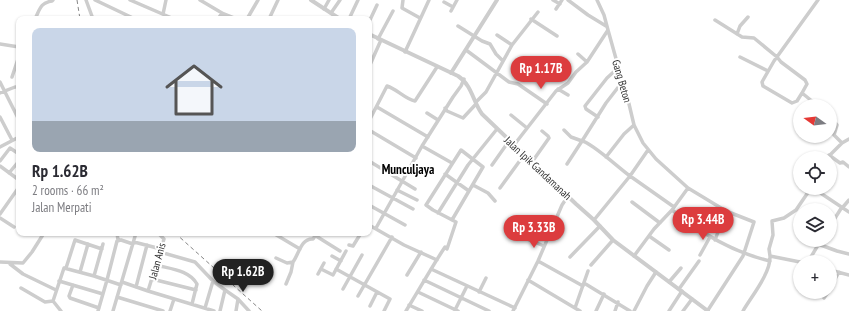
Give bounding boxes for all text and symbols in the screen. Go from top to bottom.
icon: home [158,54,230,126]
pin: Rp 1.17B [500,56,582,90]
street label: Gang Beton [609,58,635,104]
text: Rp 1.17B [520,60,562,77]
north arrow [793,99,837,143]
map controls [793,99,837,299]
street label: Jalan Ipik Gandamanah [501,133,575,203]
button: locate [793,151,837,195]
text: Rp 1.62B [32,160,88,182]
district label: Munculjaya [382,161,434,178]
text: 2 rooms · 66 m² [32,182,104,199]
text: Jalan Merpati [32,199,92,216]
button: layers [793,203,837,247]
pin: Rp 3.44B [662,207,744,241]
text: Rp 3.44B [682,211,724,228]
pin: Rp 3.33B [493,215,575,249]
text: Rp 3.33B [513,219,555,236]
street label: Jalan Anis [145,241,169,282]
button: + [793,255,837,299]
pin: Rp 1.62B [202,259,284,293]
text: Rp 1.62B [222,263,264,280]

